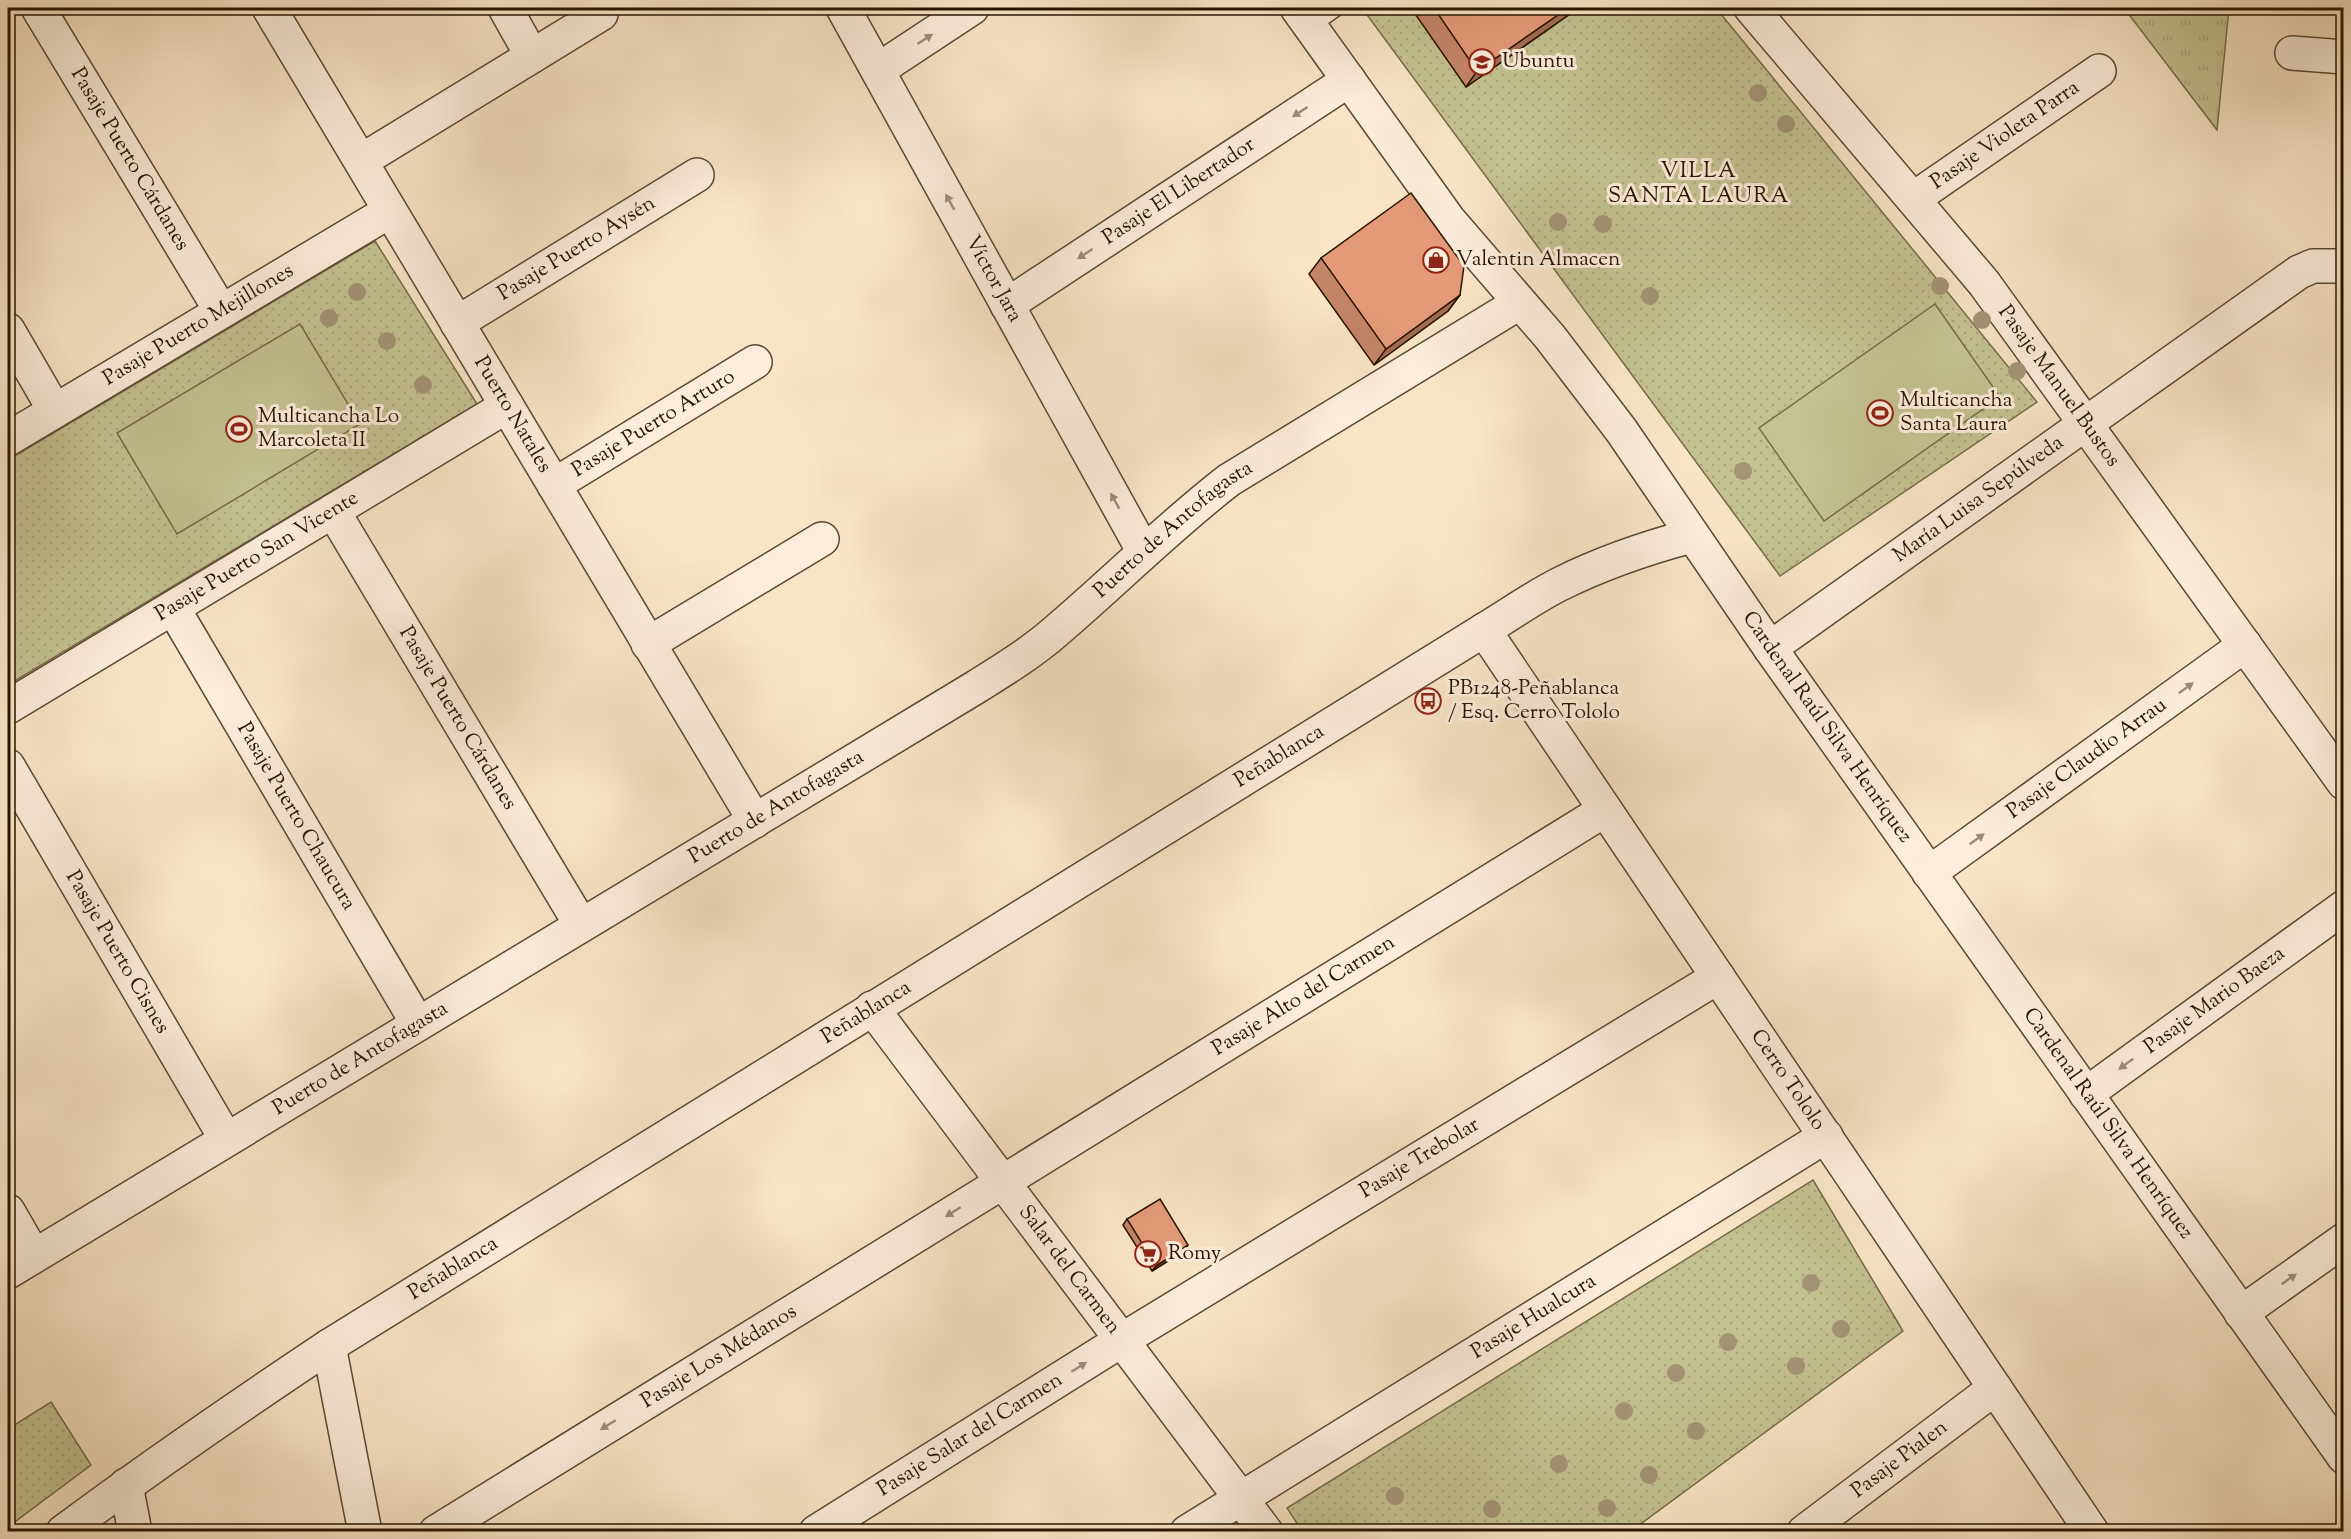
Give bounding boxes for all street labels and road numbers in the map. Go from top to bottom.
street label: Pasaje Puerto Cárdanes [63,62,196,257]
street label: Pasaje Violeta Parra [1925,73,2086,198]
street label: Pasaje El Libertador [1097,130,1262,253]
street label: Pasaje Puerto Aysén [492,189,662,309]
street label: Víctor Jara [957,230,1029,328]
street label: Pasaje Puerto Mejillones [98,257,300,394]
street label: Pasaje Manuel Bustos [1990,299,2127,474]
street label: Puerto Natales [466,351,559,479]
street label: Pasaje Puerto Arturo [566,362,741,485]
street label: María Luisa Sepúlveda [1887,428,2070,571]
street label: Puerto de Antofagasta [1087,454,1259,606]
street label: Pasaje Puerto San Vicente [150,484,365,630]
street label: Cardenal Raúl Silva Henríquez [1734,605,1919,850]
street label: Pasaje Puerto Cárdanes [391,621,524,816]
street label: Pasaje Claudio Arrau [2001,691,2173,827]
street label: Pasaje Puerto Chaucura [229,717,363,916]
street label: Peñablanca [1229,717,1331,796]
street label: Puerto de Antofagasta [683,743,870,872]
street label: Pasaje Puerto Cisnes [57,865,177,1040]
street label: Pasaje Alto del Carmen [1207,928,1401,1064]
street label: Pasaje Mario Baeza [2138,939,2292,1062]
street label: Peñablanca [816,973,918,1052]
street label: Puerto de Antofagasta [267,994,454,1123]
street label: Cardenal Raúl Silva Henríquez [2015,1002,2200,1246]
street label: Cerro Tololo [1743,1024,1832,1137]
street label: Pasaje Trebolar [1354,1110,1486,1207]
street label: Salar del Carmen [1011,1199,1128,1341]
street label: Peñablanca [403,1229,505,1308]
street label: Pasaje Hualcura [1465,1267,1602,1367]
street label: Pasaje Los Médanos [636,1297,803,1417]
street label: Pasaje Salar del Carmen [872,1366,1069,1505]
street label: Pasaje Pialen [1845,1413,1954,1506]

